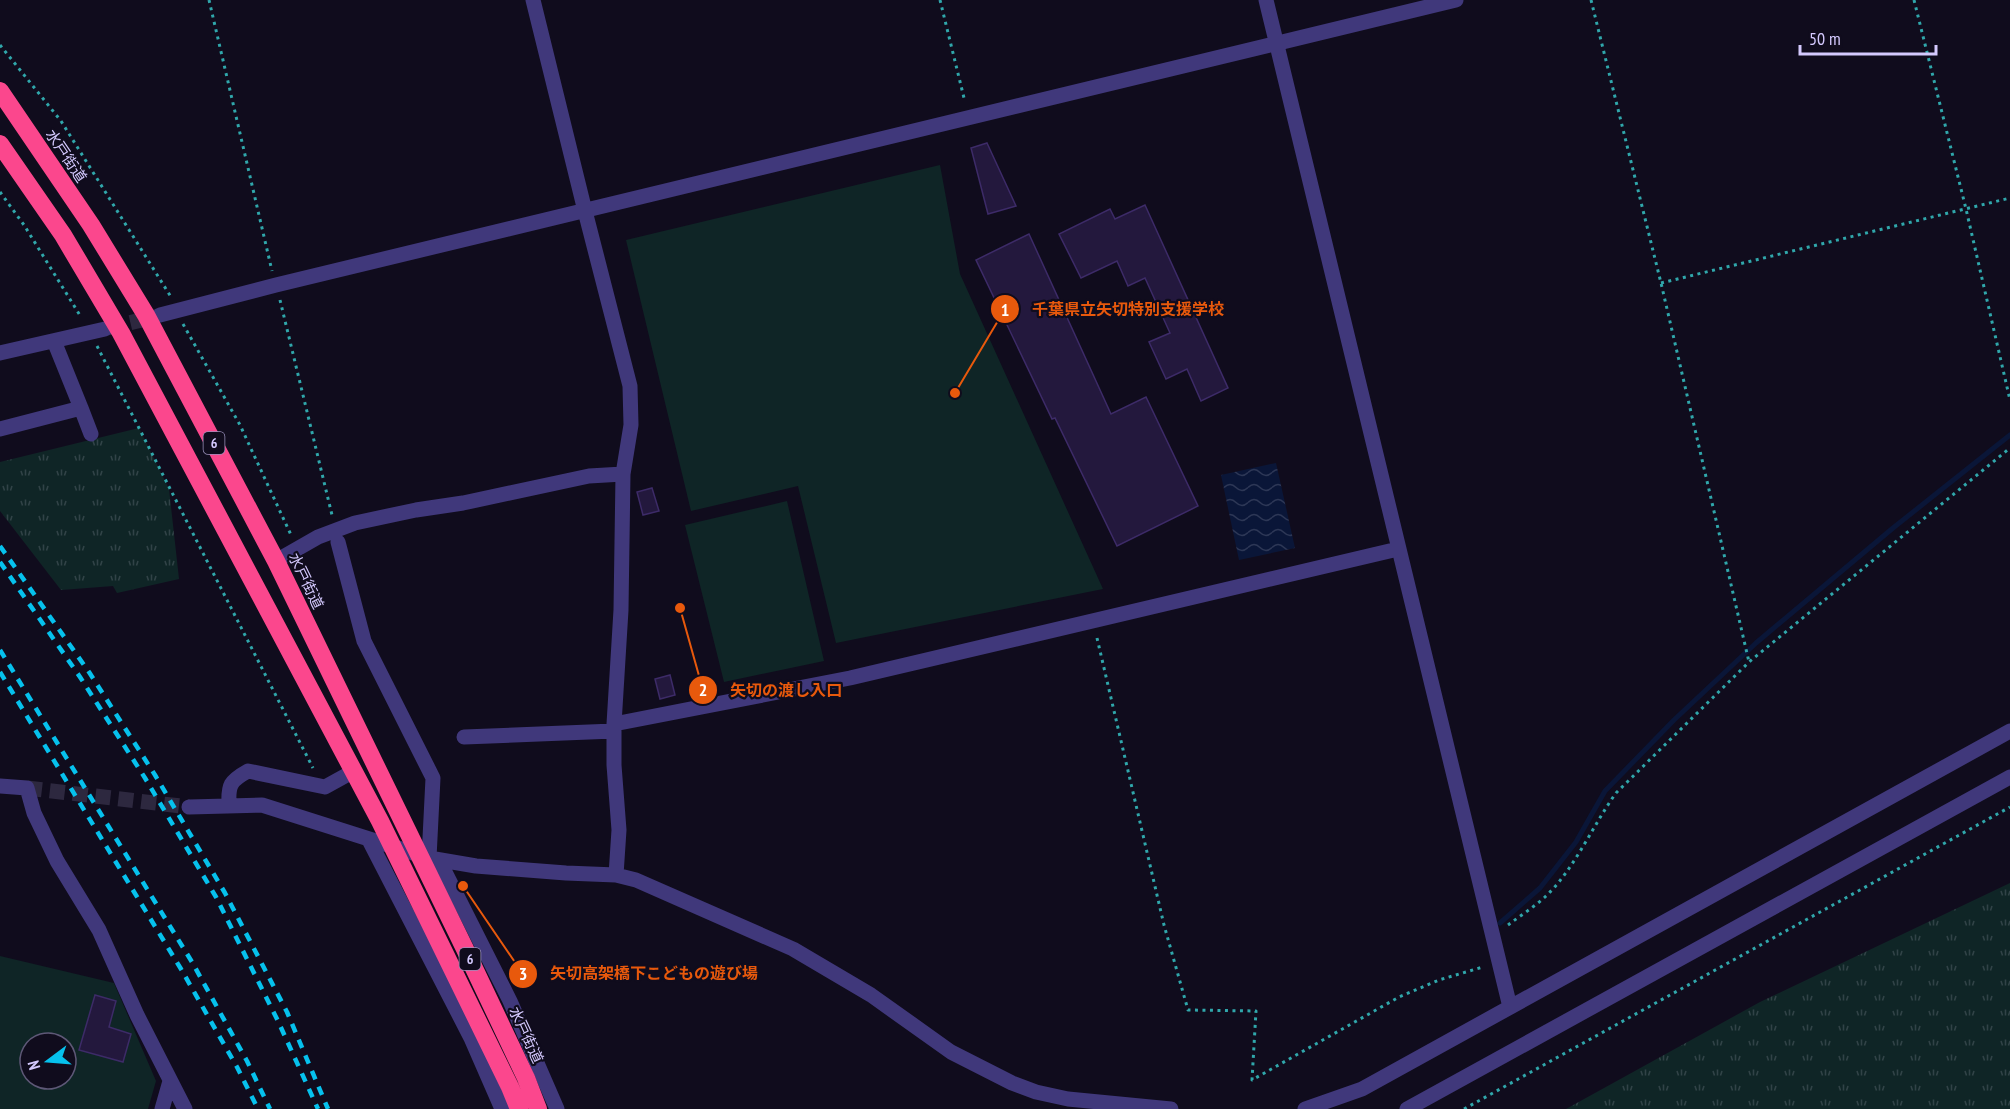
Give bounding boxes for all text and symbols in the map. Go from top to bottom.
scale bar [1800,18,1936,56]
text: 50 m [1809,27,1841,50]
street label: 水戸街道 [42,126,91,186]
callout: 千葉県立矢切特別支援学校 [990,292,1236,326]
text: 1 [1001,298,1009,321]
text: 千葉県立矢切特別支援学校 [1032,299,1224,319]
road number: 6 [204,432,224,454]
street label: 水戸街道 [285,550,328,612]
callout: 矢切の渡し入口 [688,673,854,707]
text: 2 [699,678,707,701]
text: 矢切の渡し入口 [730,680,842,700]
road number: 6 [460,948,480,970]
callout: 矢切高架橋下こどもの遊び場 [508,957,770,991]
text: 3 [519,962,527,985]
text: 矢切高架橋下こどもの遊び場 [550,963,758,983]
street label: 水戸街道 [505,1004,548,1066]
north arrow [18,1031,78,1091]
text: N [23,1058,44,1072]

